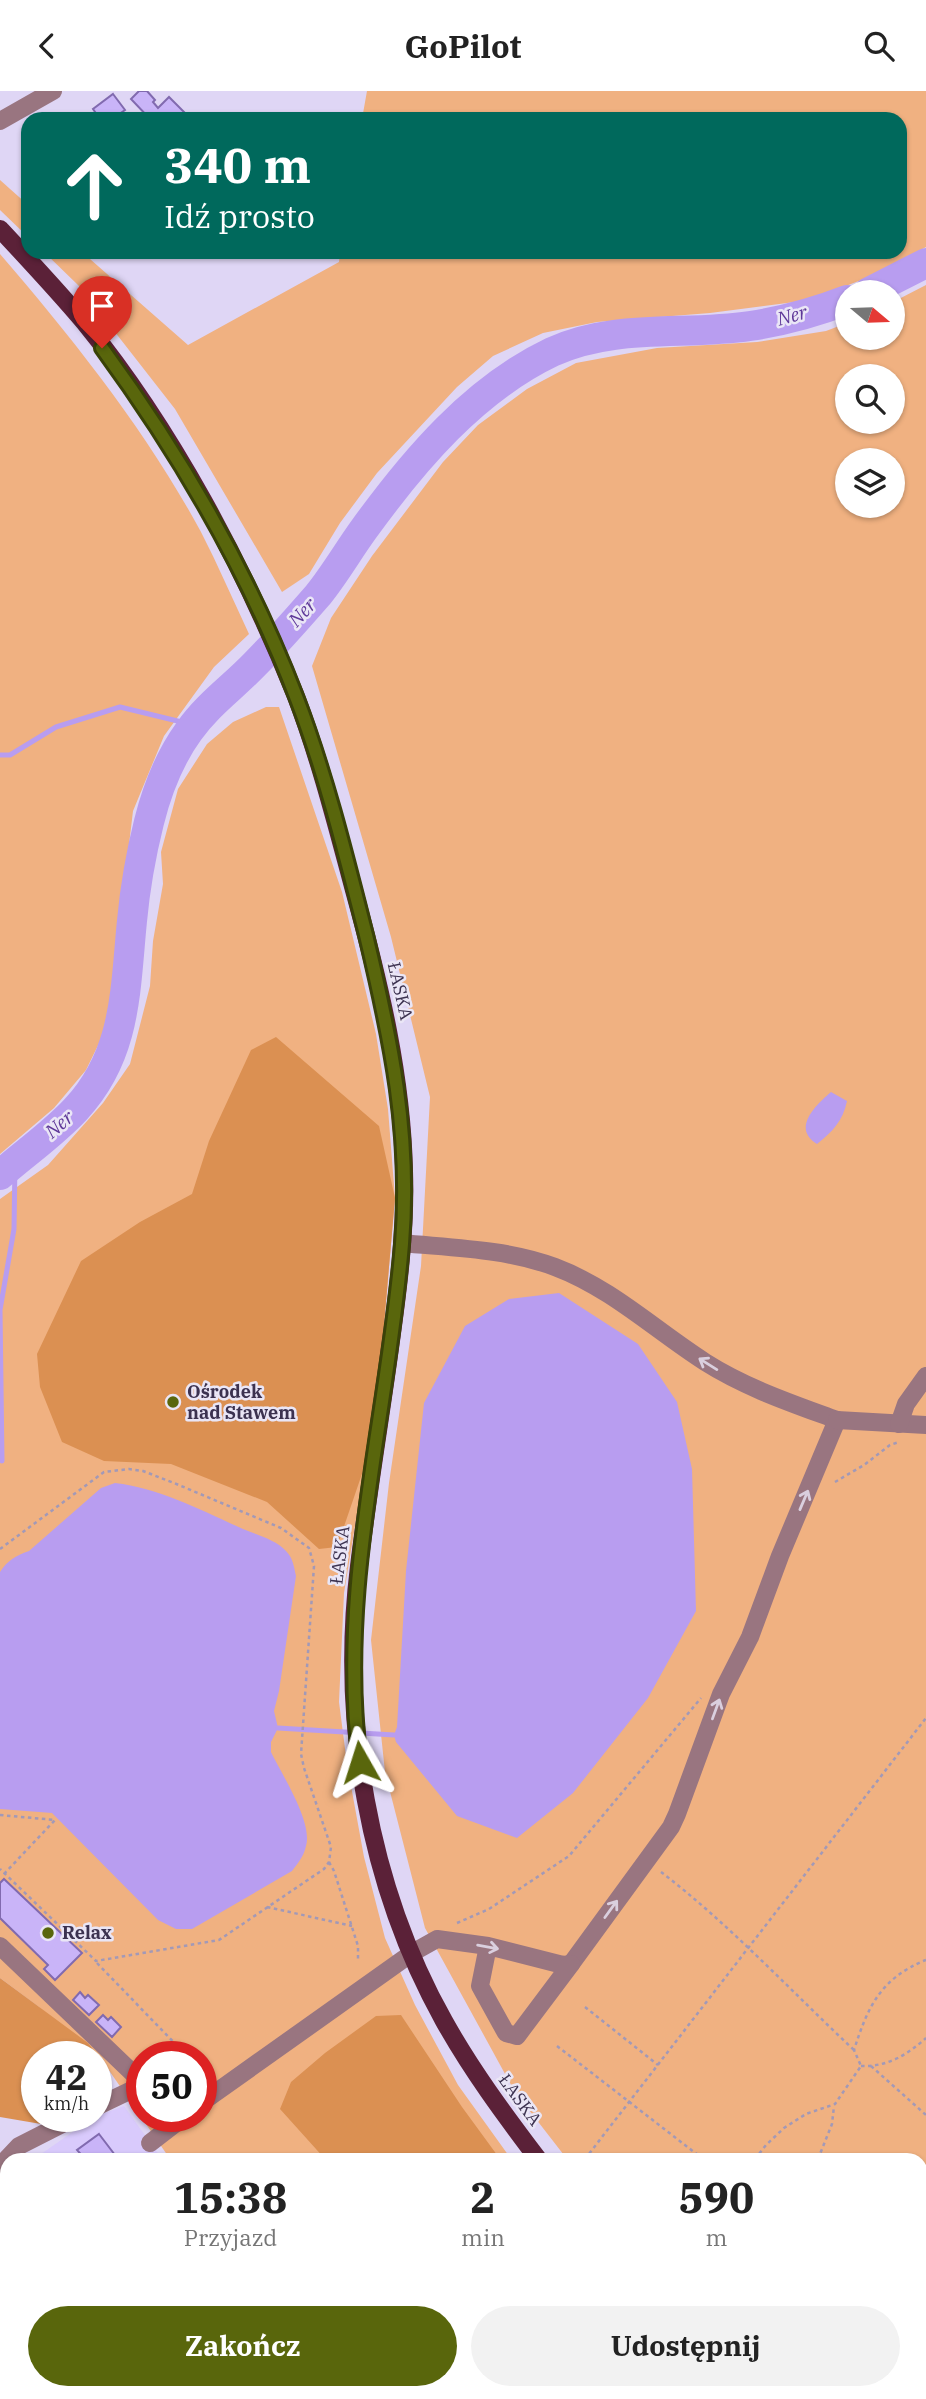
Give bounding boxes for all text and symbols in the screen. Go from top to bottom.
text: GoPilot [405,25,521,67]
icon: back [28,27,66,65]
icon: search [860,27,898,65]
text: 340 m [164,133,311,196]
icon: ahead [49,140,140,231]
text: Idź prosto [164,195,315,237]
pin [72,276,132,348]
north arrow [835,280,905,350]
map controls [835,280,905,518]
icon: arrive [83,287,121,325]
water label: Ner [773,299,810,331]
button: search [835,364,905,434]
button: layers [835,448,905,518]
water label: Ner [282,592,321,632]
street label: ŁASKA [383,960,418,1023]
water label: Ner [39,1105,79,1144]
one-way arrow [699,1356,719,1370]
place label: Ośrodek nad Stawem [187,1380,296,1424]
marker: Ośrodek nad Stawem [165,1394,181,1410]
one-way arrow [798,1489,811,1511]
street label: ŁASKA [325,1524,355,1586]
one-way arrow [710,1699,723,1721]
position arrow [323,1725,397,1799]
one-way arrow [604,1900,618,1919]
place label: Relax [62,1921,112,1944]
marker: Relax [40,1925,56,1941]
one-way arrow [476,1941,499,1954]
speed limit sign: 50 [126,2041,217,2132]
text: 42 [45,2054,88,2100]
street label: ŁASKA [494,2069,547,2131]
text: km/h [44,2092,89,2115]
text: 15:38 [174,2170,287,2225]
text: 2 [470,2170,496,2225]
text: 590 [679,2170,754,2225]
text: Przyjazd [184,2222,277,2252]
text: min [461,2222,505,2252]
text: m [705,2222,727,2252]
button: Zakończ [28,2306,457,2386]
button: Udostępnij [471,2306,900,2386]

